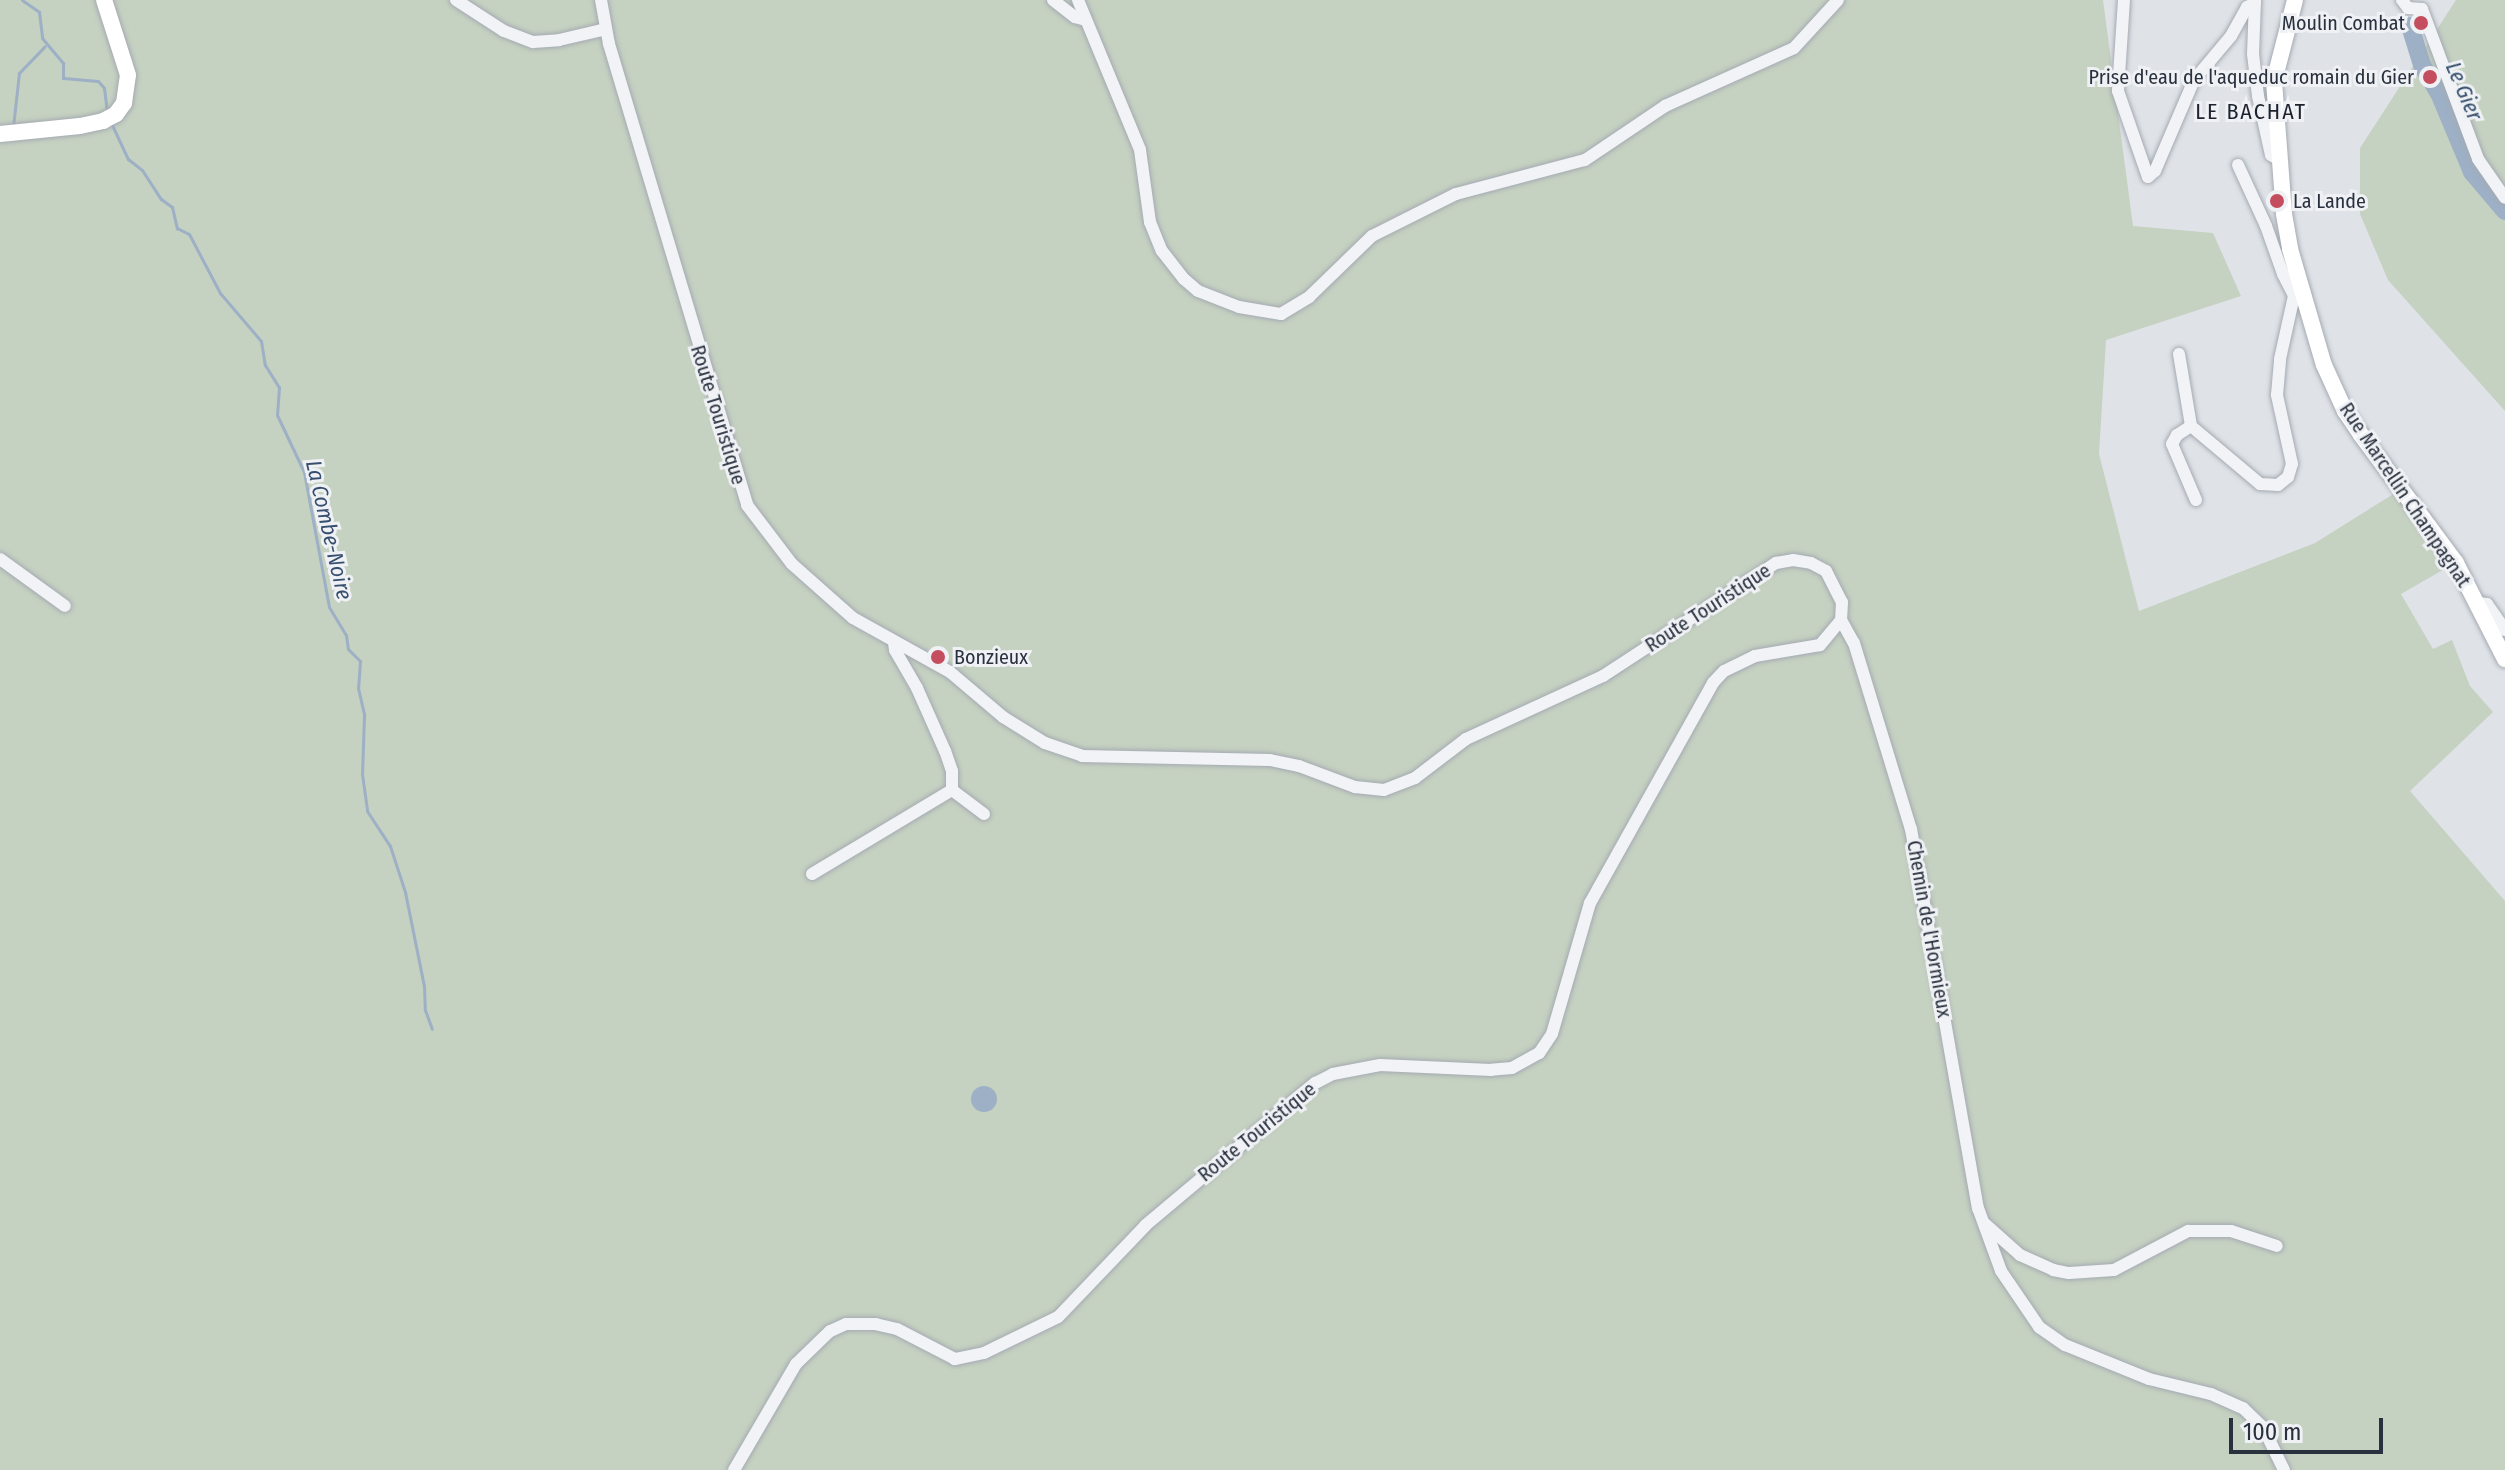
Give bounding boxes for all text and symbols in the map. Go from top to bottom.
place label: Moulin Combat [2282,11,2405,35]
marker: Moulin Combat [2412,14,2430,32]
water label: Le Gier [2440,58,2488,124]
place label: Prise d'eau de l'aqueduc romain du Gier [2089,65,2414,89]
marker: Prise d'eau de l'aqueduc romain du Gier [2421,68,2439,86]
district label: LE BACHAT [2195,99,2307,125]
place label: La Lande [2293,189,2366,213]
marker: La Lande [2268,192,2286,210]
street label: Route Touristique [685,342,751,488]
street label: Rue Marcellin Champagnat [2334,398,2476,592]
water label: La Combe-Noire [300,458,358,602]
street label: Route Touristique [1641,559,1775,657]
place label: Bonzieux [954,645,1028,669]
marker: Bonzieux [929,648,947,666]
street label: Chemin de l'Hormieux [1902,839,1956,1019]
street label: Route Touristique [1193,1077,1321,1187]
scale bar [2233,1402,2387,1452]
text: 100 m [2243,1418,2301,1446]

